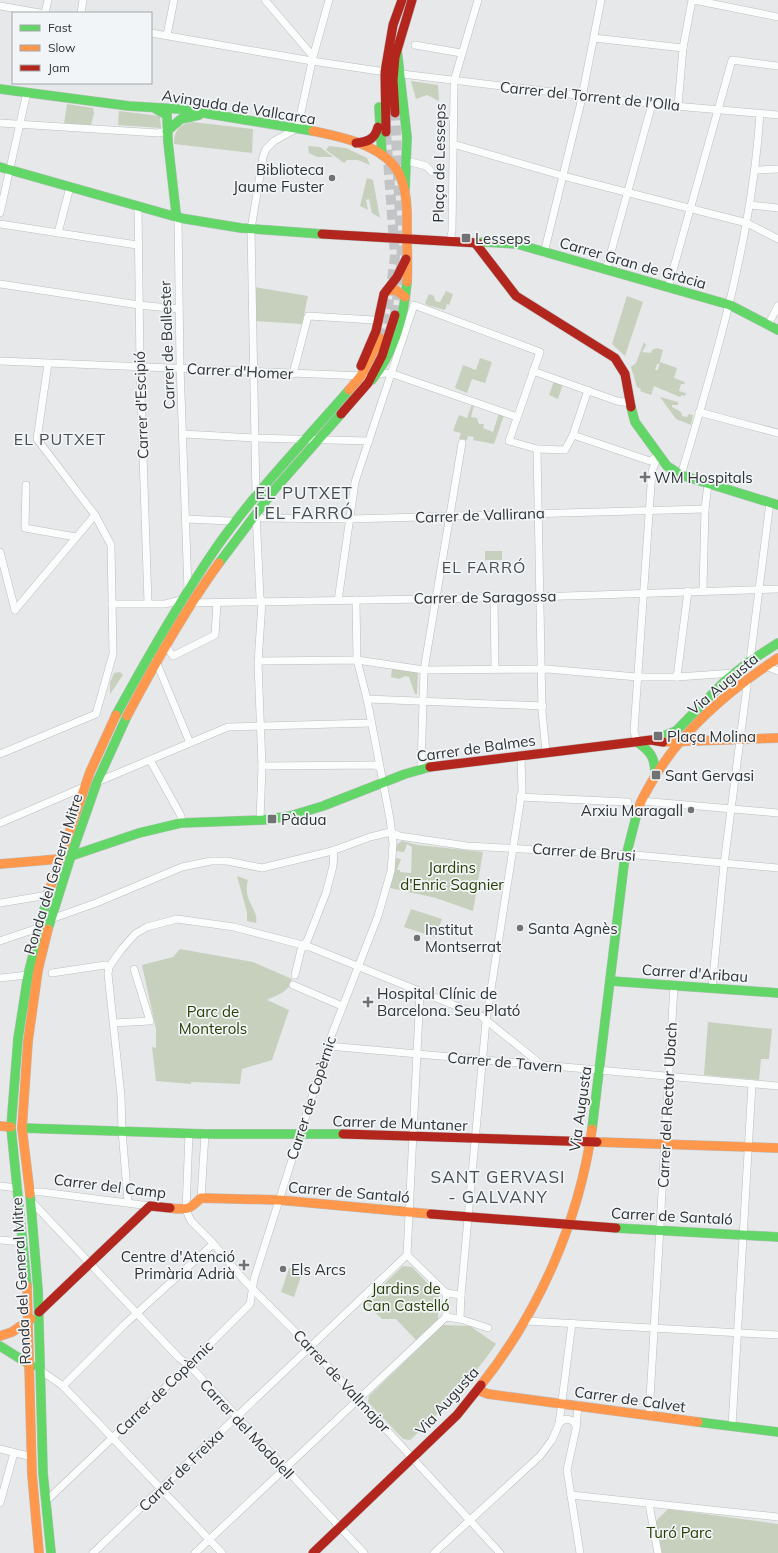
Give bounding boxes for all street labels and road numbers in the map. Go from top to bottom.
street label: Carrer del Torrent de l'Olla [499,77,681,115]
street label: Avinguda de Vallcarca [161,85,317,129]
street label: Plaça de Lesseps [428,103,450,223]
street label: Carrer Gran de Gràcia [557,233,709,293]
street label: Carrer de Ballester [155,280,179,410]
street label: Carrer d'Escipió [130,351,152,459]
street label: Carrer d'Homer [186,359,294,383]
street label: Carrer de Vallirana [415,503,545,527]
street label: Carrer de Saragossa [414,586,556,608]
street label: Via Augusta [684,649,762,719]
street label: Carrer de Balmes [415,730,537,766]
street label: Ronda del General Mitre [19,791,87,957]
street label: Carrer de Brusi [532,839,636,865]
street label: Carrer d'Aribau [641,960,749,986]
street label: Carrer del Rector Ubach [653,1022,681,1188]
street label: Carrer de Copèrnic [282,1034,340,1162]
street label: Carrer de Tavern [447,1048,563,1076]
street label: Via Augusta [565,1065,595,1153]
street label: Carrer de Muntaner [332,1111,469,1135]
street label: Carrer del Camp [53,1170,167,1202]
street label: Carrer de Santaló [287,1177,411,1207]
street label: Ronda del General Mitre [7,1197,35,1365]
street label: Carrer de Santaló [611,1203,733,1229]
street label: Carrer de Vallmajor [289,1326,395,1437]
street label: Carrer de Copèrnic [111,1336,217,1440]
street label: Via Augusta [411,1363,483,1439]
street label: Carrer del Modolell [196,1375,298,1483]
street label: Carrer de Calvet [573,1382,687,1416]
street label: Carrer de Freixa [135,1425,227,1515]

